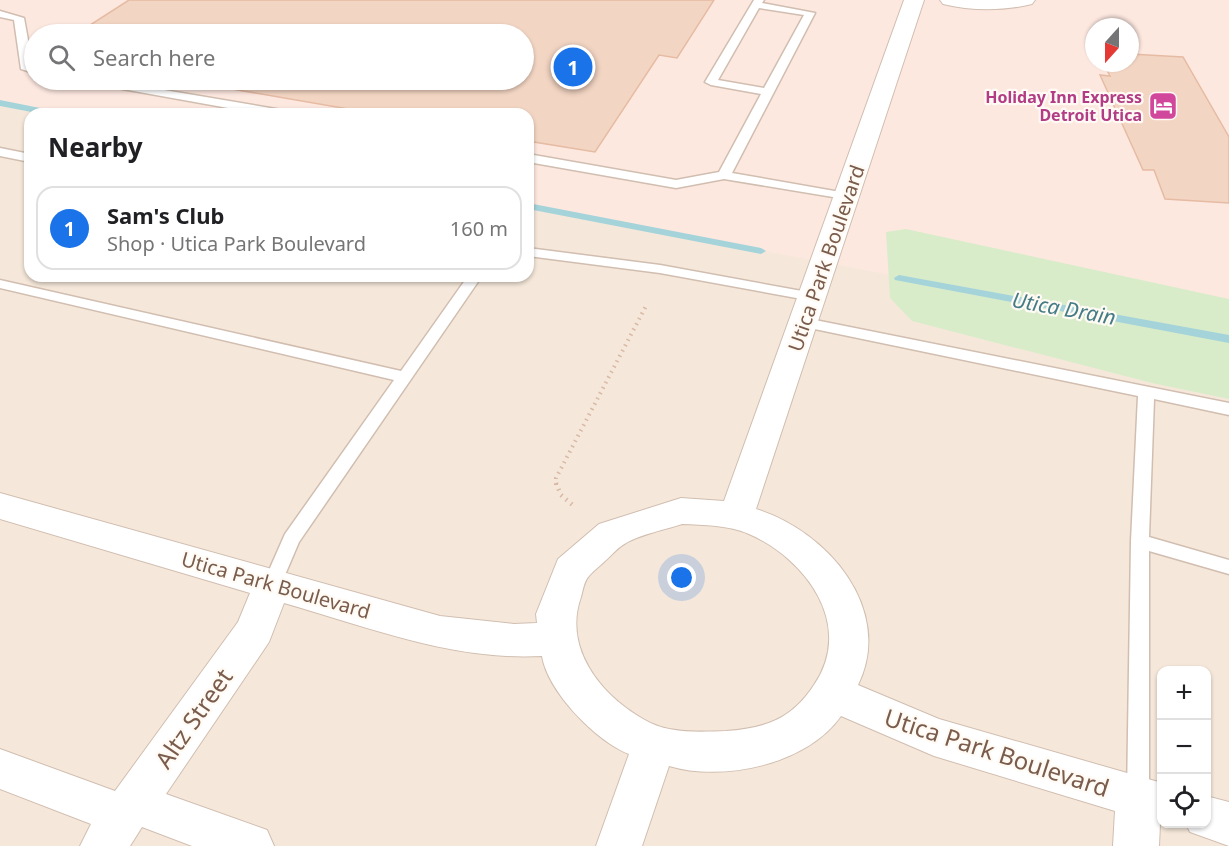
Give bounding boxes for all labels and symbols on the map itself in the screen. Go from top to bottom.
north arrow [1085,18,1139,72]
pin: 1 [554,44,592,90]
place label: Holiday Inn Express Detroit Utica [985,86,1142,126]
hotel icon: Holiday Inn Express Detroit Utica [1147,90,1179,122]
street label: Utica Park Boulevard [781,161,871,355]
water label: Utica Drain [1010,285,1118,331]
street label: Utica Park Boulevard [178,545,374,625]
your location [667,563,696,592]
street label: Altz Street [147,661,240,774]
street label: Utica Park Boulevard [880,700,1114,804]

